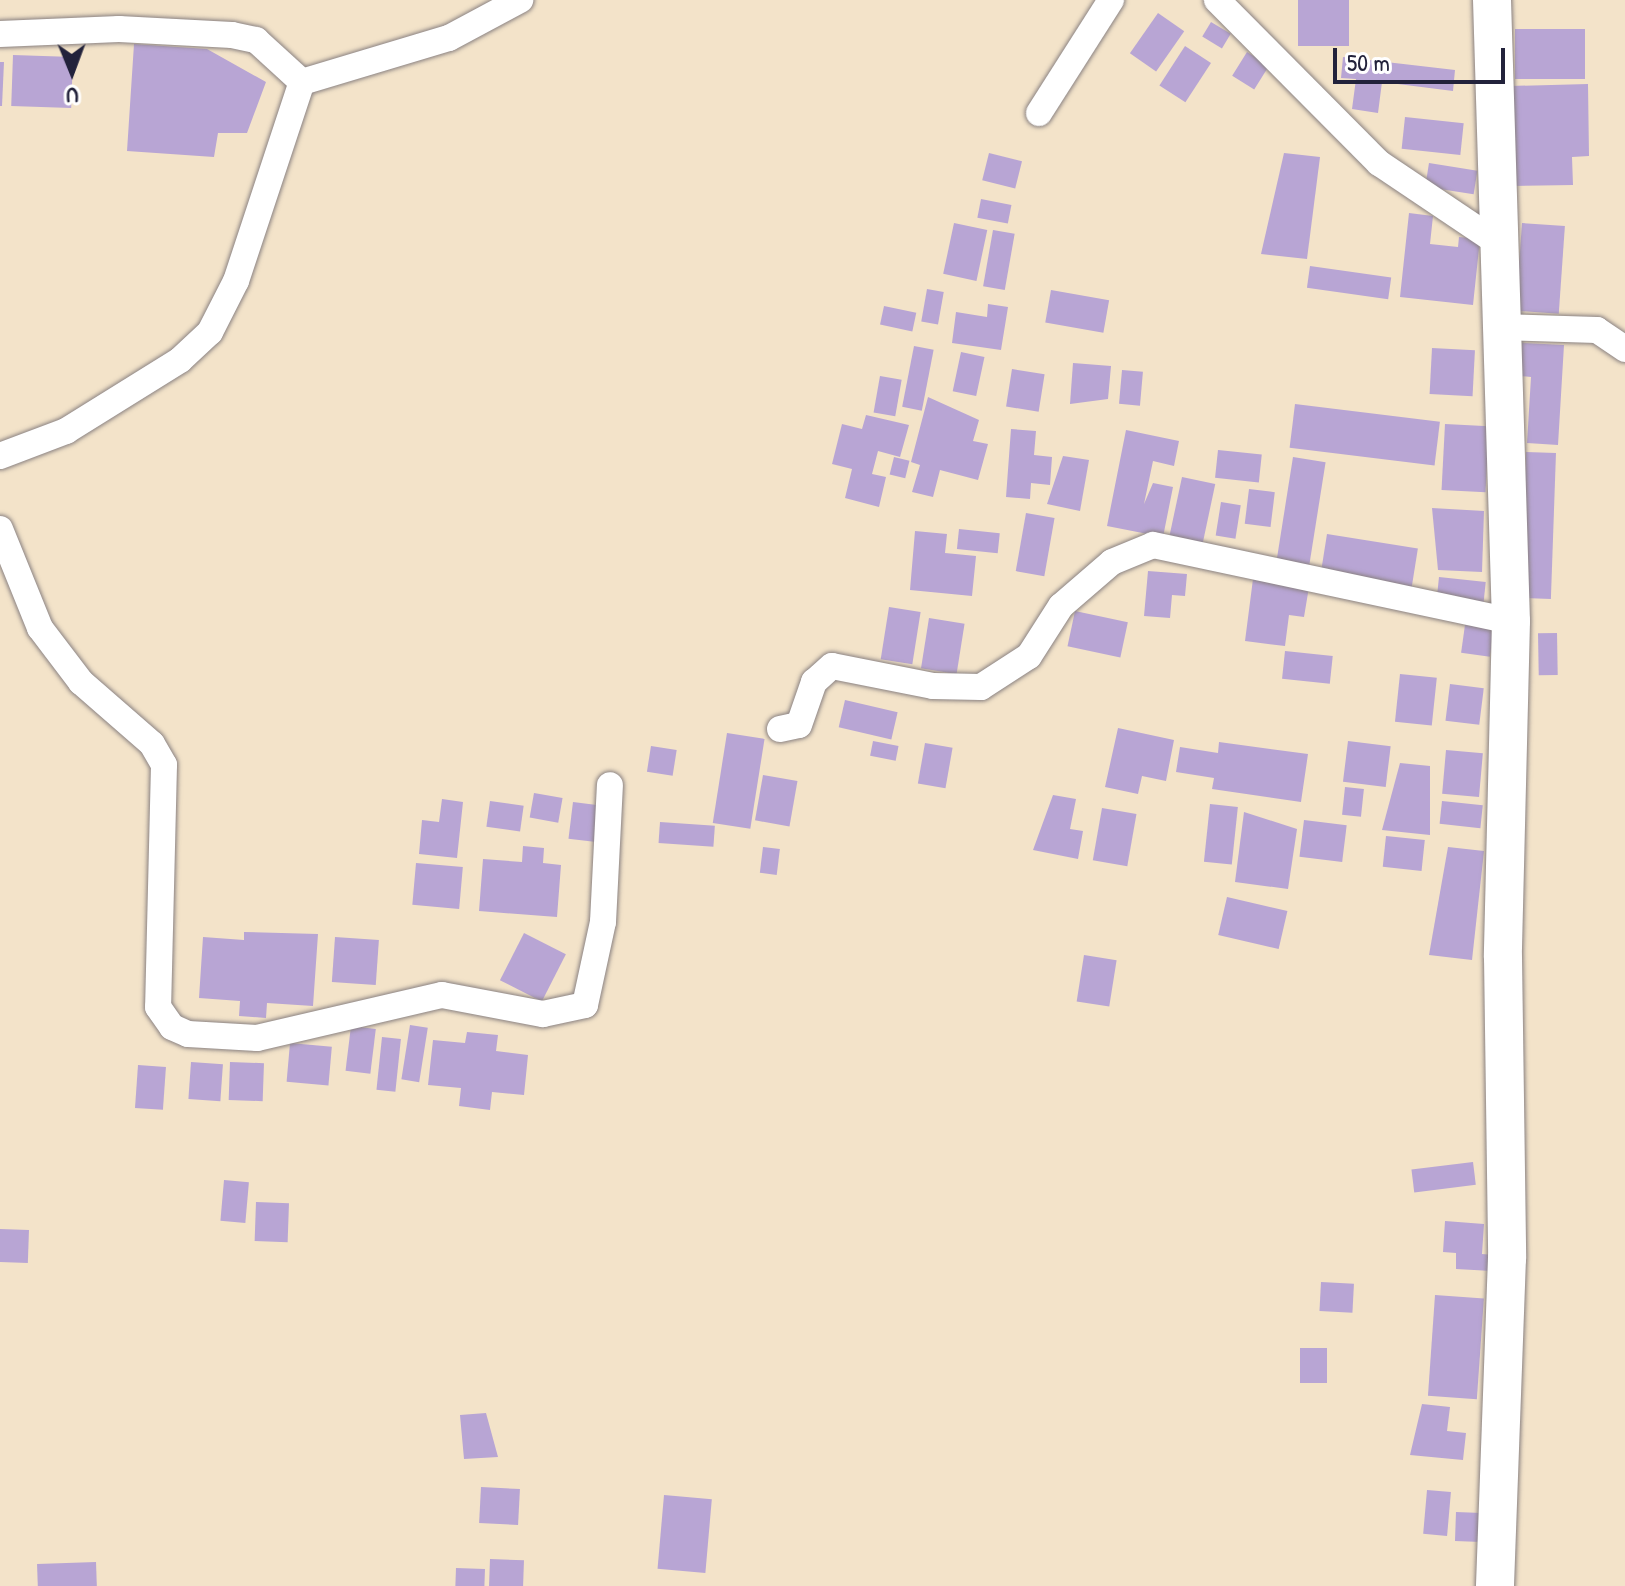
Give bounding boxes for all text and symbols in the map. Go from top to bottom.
north arrow [32,32,112,112]
scale bar [1337,32,1509,82]
text: 50 m [1347,46,1390,78]
text: U [66,81,79,111]

